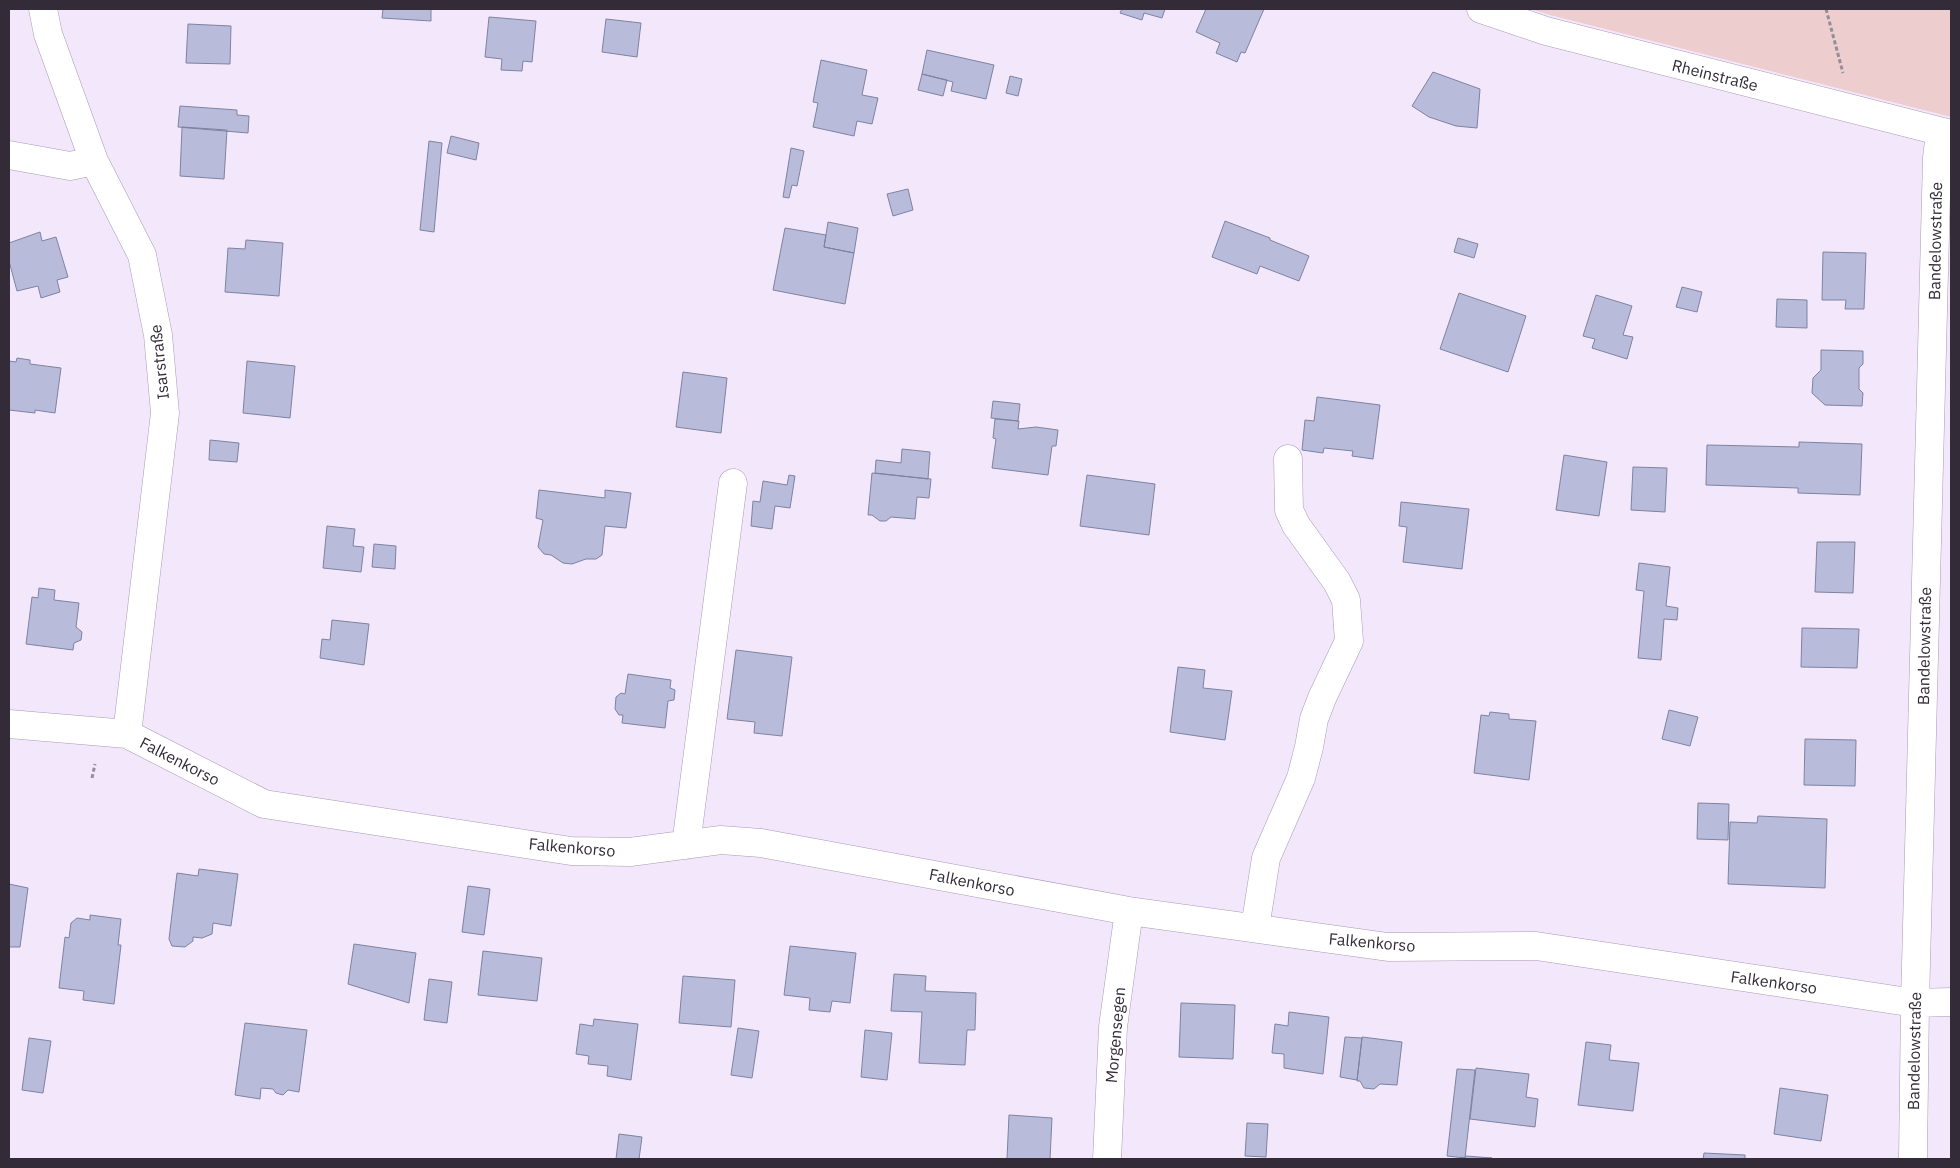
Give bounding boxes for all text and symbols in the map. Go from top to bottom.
street label: Rheinstraße [1670,55,1760,95]
street label: Bandelowstraße [1924,181,1946,300]
street label: Isarstraße [145,323,173,400]
street label: Bandelowstraße [1913,586,1935,705]
street label: Falkenkorso [137,732,223,790]
street label: Falkenkorso [528,833,616,861]
street label: Falkenkorso [927,864,1017,900]
street label: Falkenkorso [1328,928,1416,956]
street label: Falkenkorso [1730,966,1818,998]
street label: Morgensegen [1101,986,1129,1084]
street label: Bandelowstraße [1903,991,1925,1110]

